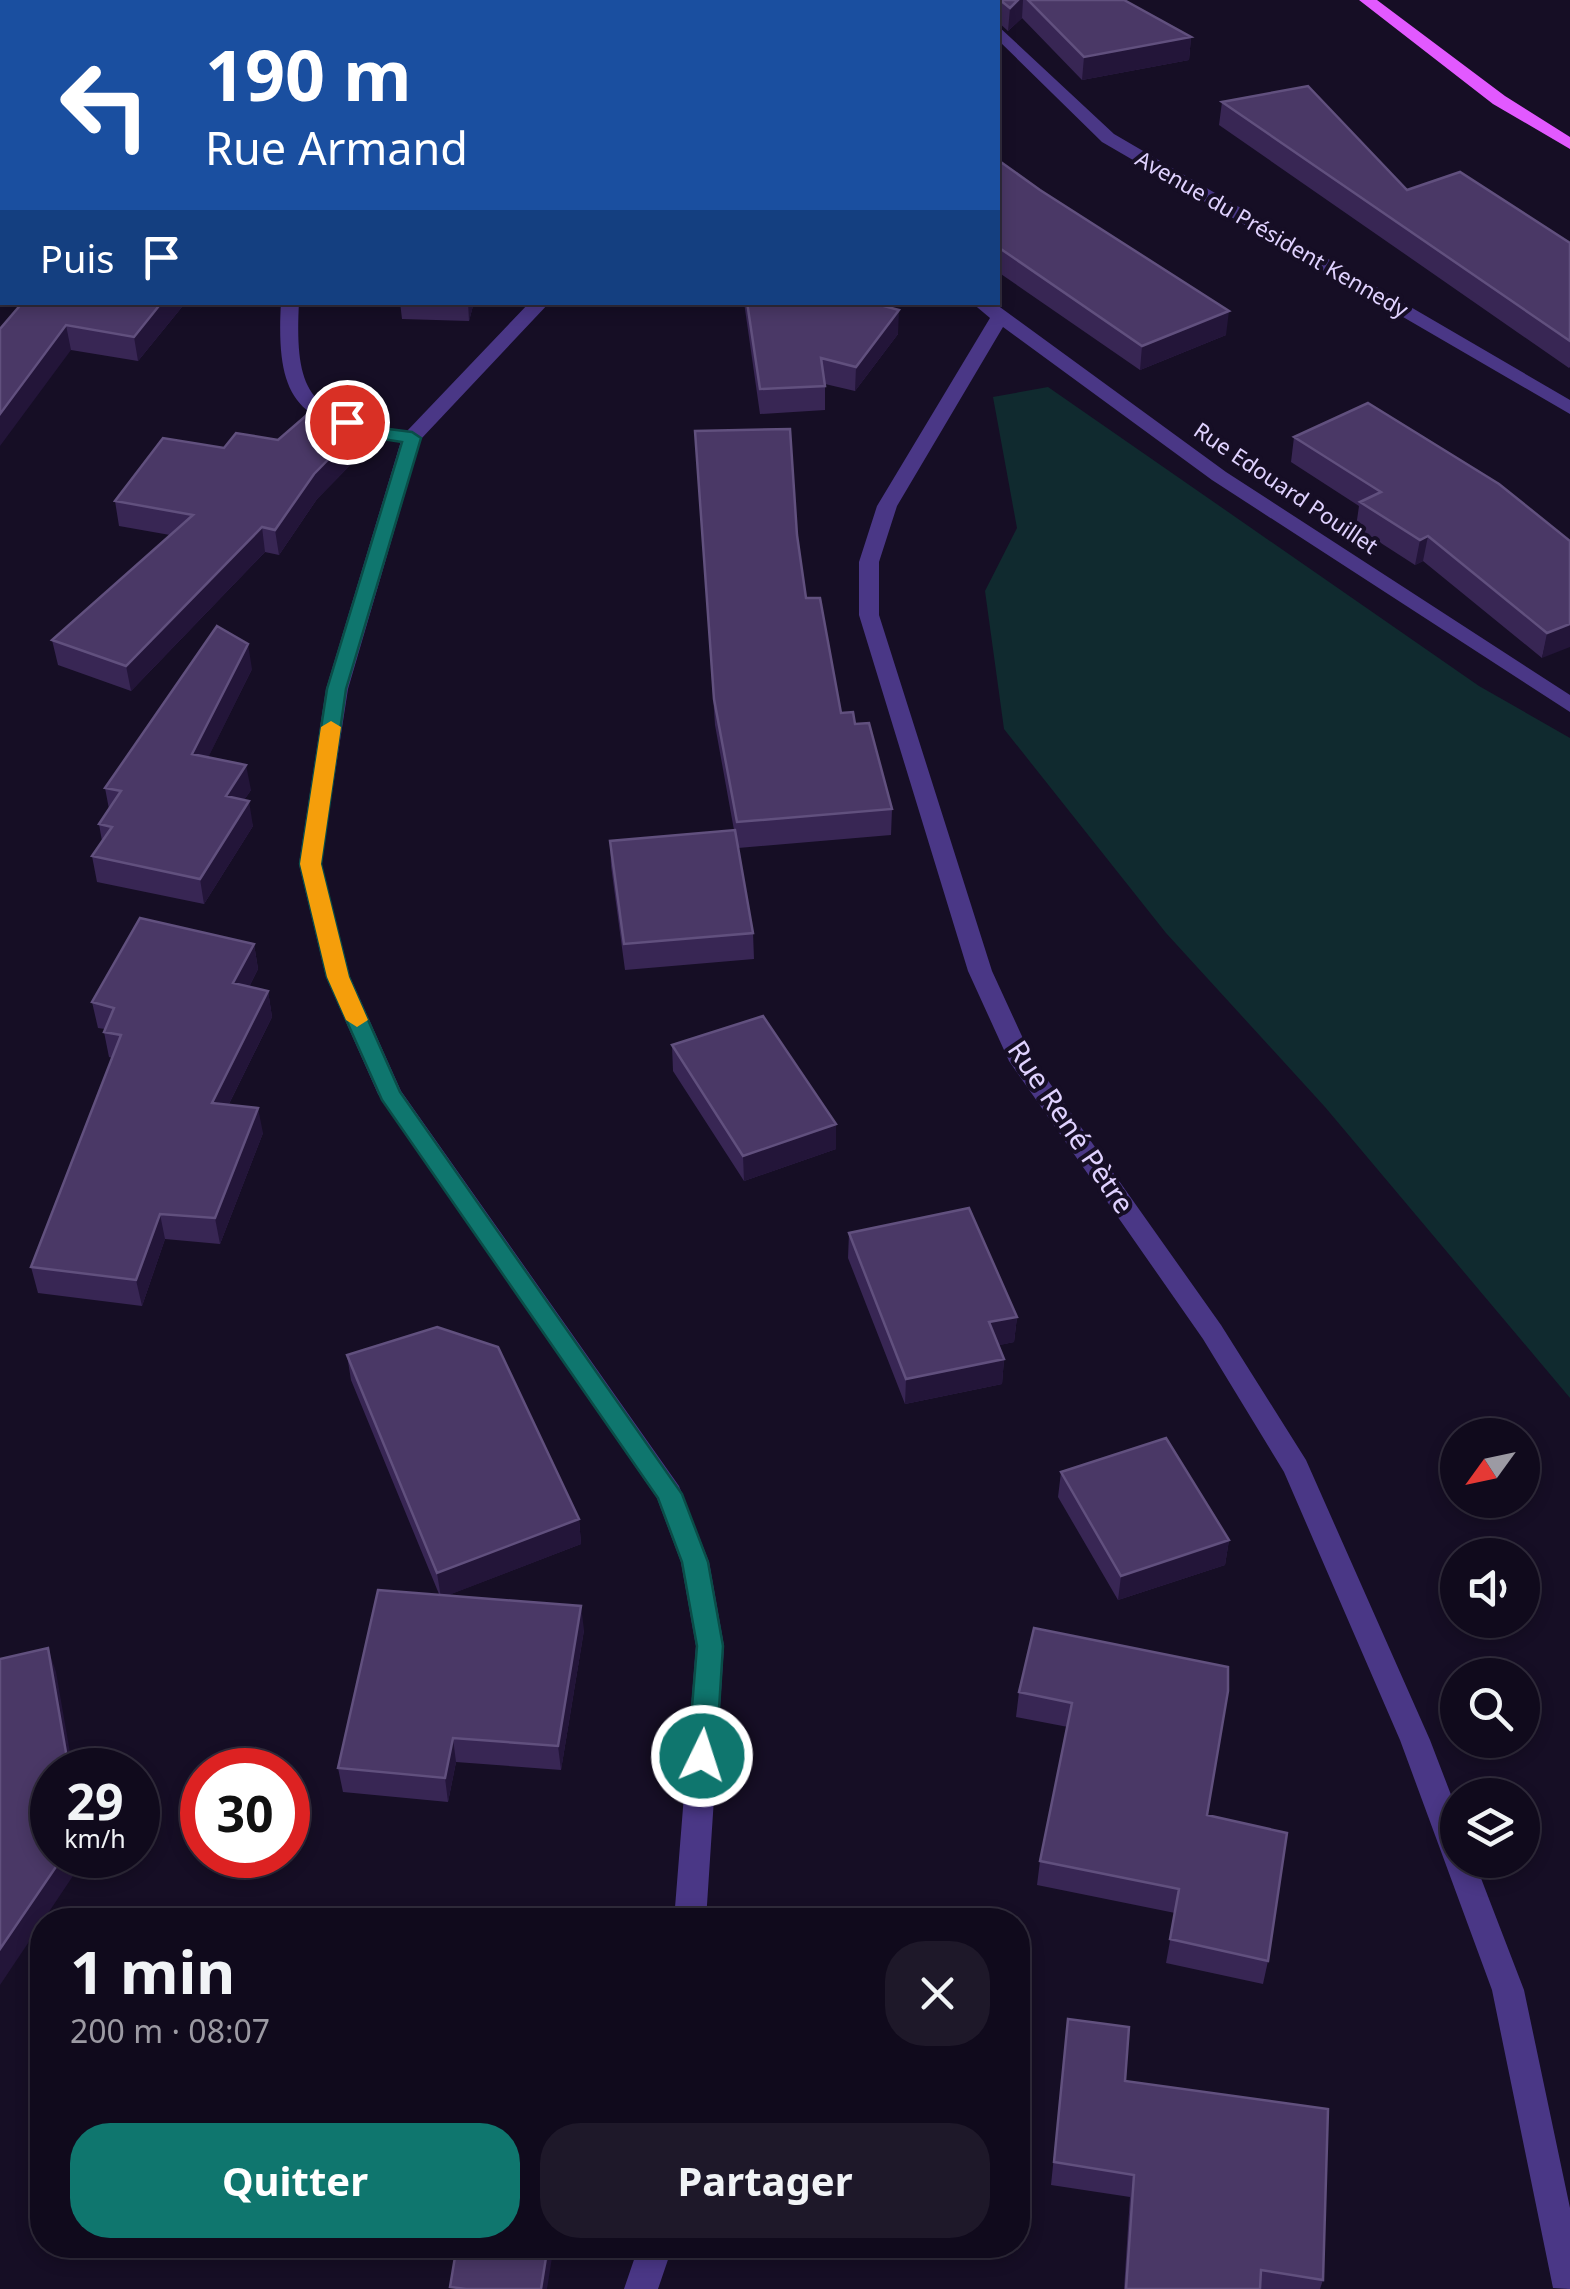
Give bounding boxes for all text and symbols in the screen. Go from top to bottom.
text: 190 m [205,26,412,122]
icon: left [40,40,170,170]
text: Rue Armand [205,117,468,178]
street label: Avenue du Président Kennedy [1131,143,1415,324]
icon: arrive [134,230,189,285]
text: Puis [40,232,114,284]
pin [305,380,390,465]
icon: arrive [320,395,375,450]
street label: Rue Edouard Pouillet [1189,414,1384,560]
street label: Rue René Pètre [1000,1032,1144,1220]
north arrow [1440,1418,1540,1518]
map controls [1440,1418,1540,1878]
button: sound [1440,1538,1540,1638]
button: search [1440,1658,1540,1758]
position arrow [650,1704,754,1808]
speed limit sign: 30 [180,1748,310,1878]
text: 29 [66,1767,124,1835]
button: layers [1440,1778,1540,1878]
text: km/h [64,1821,126,1855]
text: 1 min [70,1930,235,2012]
button: close [885,1941,990,2046]
text: 200 m · 08:07 [70,2009,270,2052]
button: Quitter [70,2123,520,2238]
button: Partager [540,2123,990,2238]

